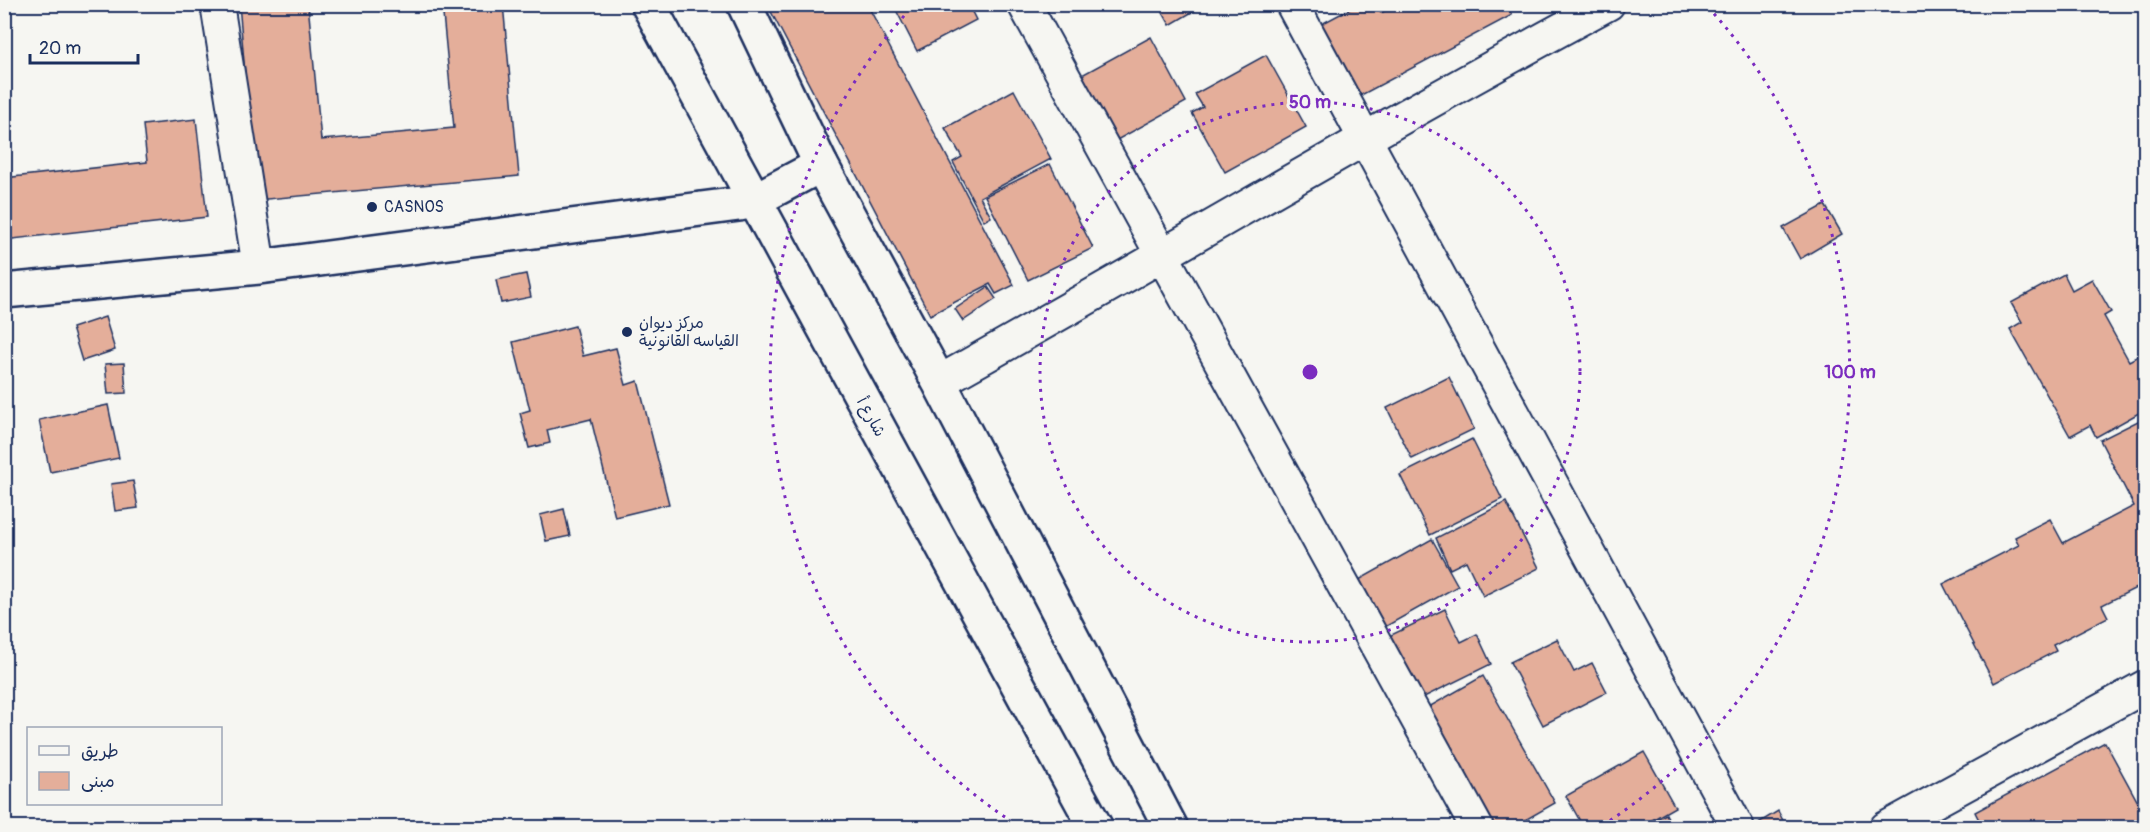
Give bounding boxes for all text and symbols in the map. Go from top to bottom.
scale bar [30,27,138,65]
text: 20 m [39,37,81,60]
text: 50 m [1289,91,1331,114]
place label: CASNOS [384,197,444,217]
marker: CASNOS [365,200,379,214]
place label: مركز ديوان القياسه القانونية [639,313,739,351]
marker: مركز ديوان القياسه القانونية [620,325,634,339]
text: 100 m [1824,361,1876,384]
centre of rings [1300,362,1320,382]
street label: شارع أ [851,394,890,441]
legend [27,727,222,805]
text: طريق [81,740,119,763]
text: مبنى [81,770,115,793]

